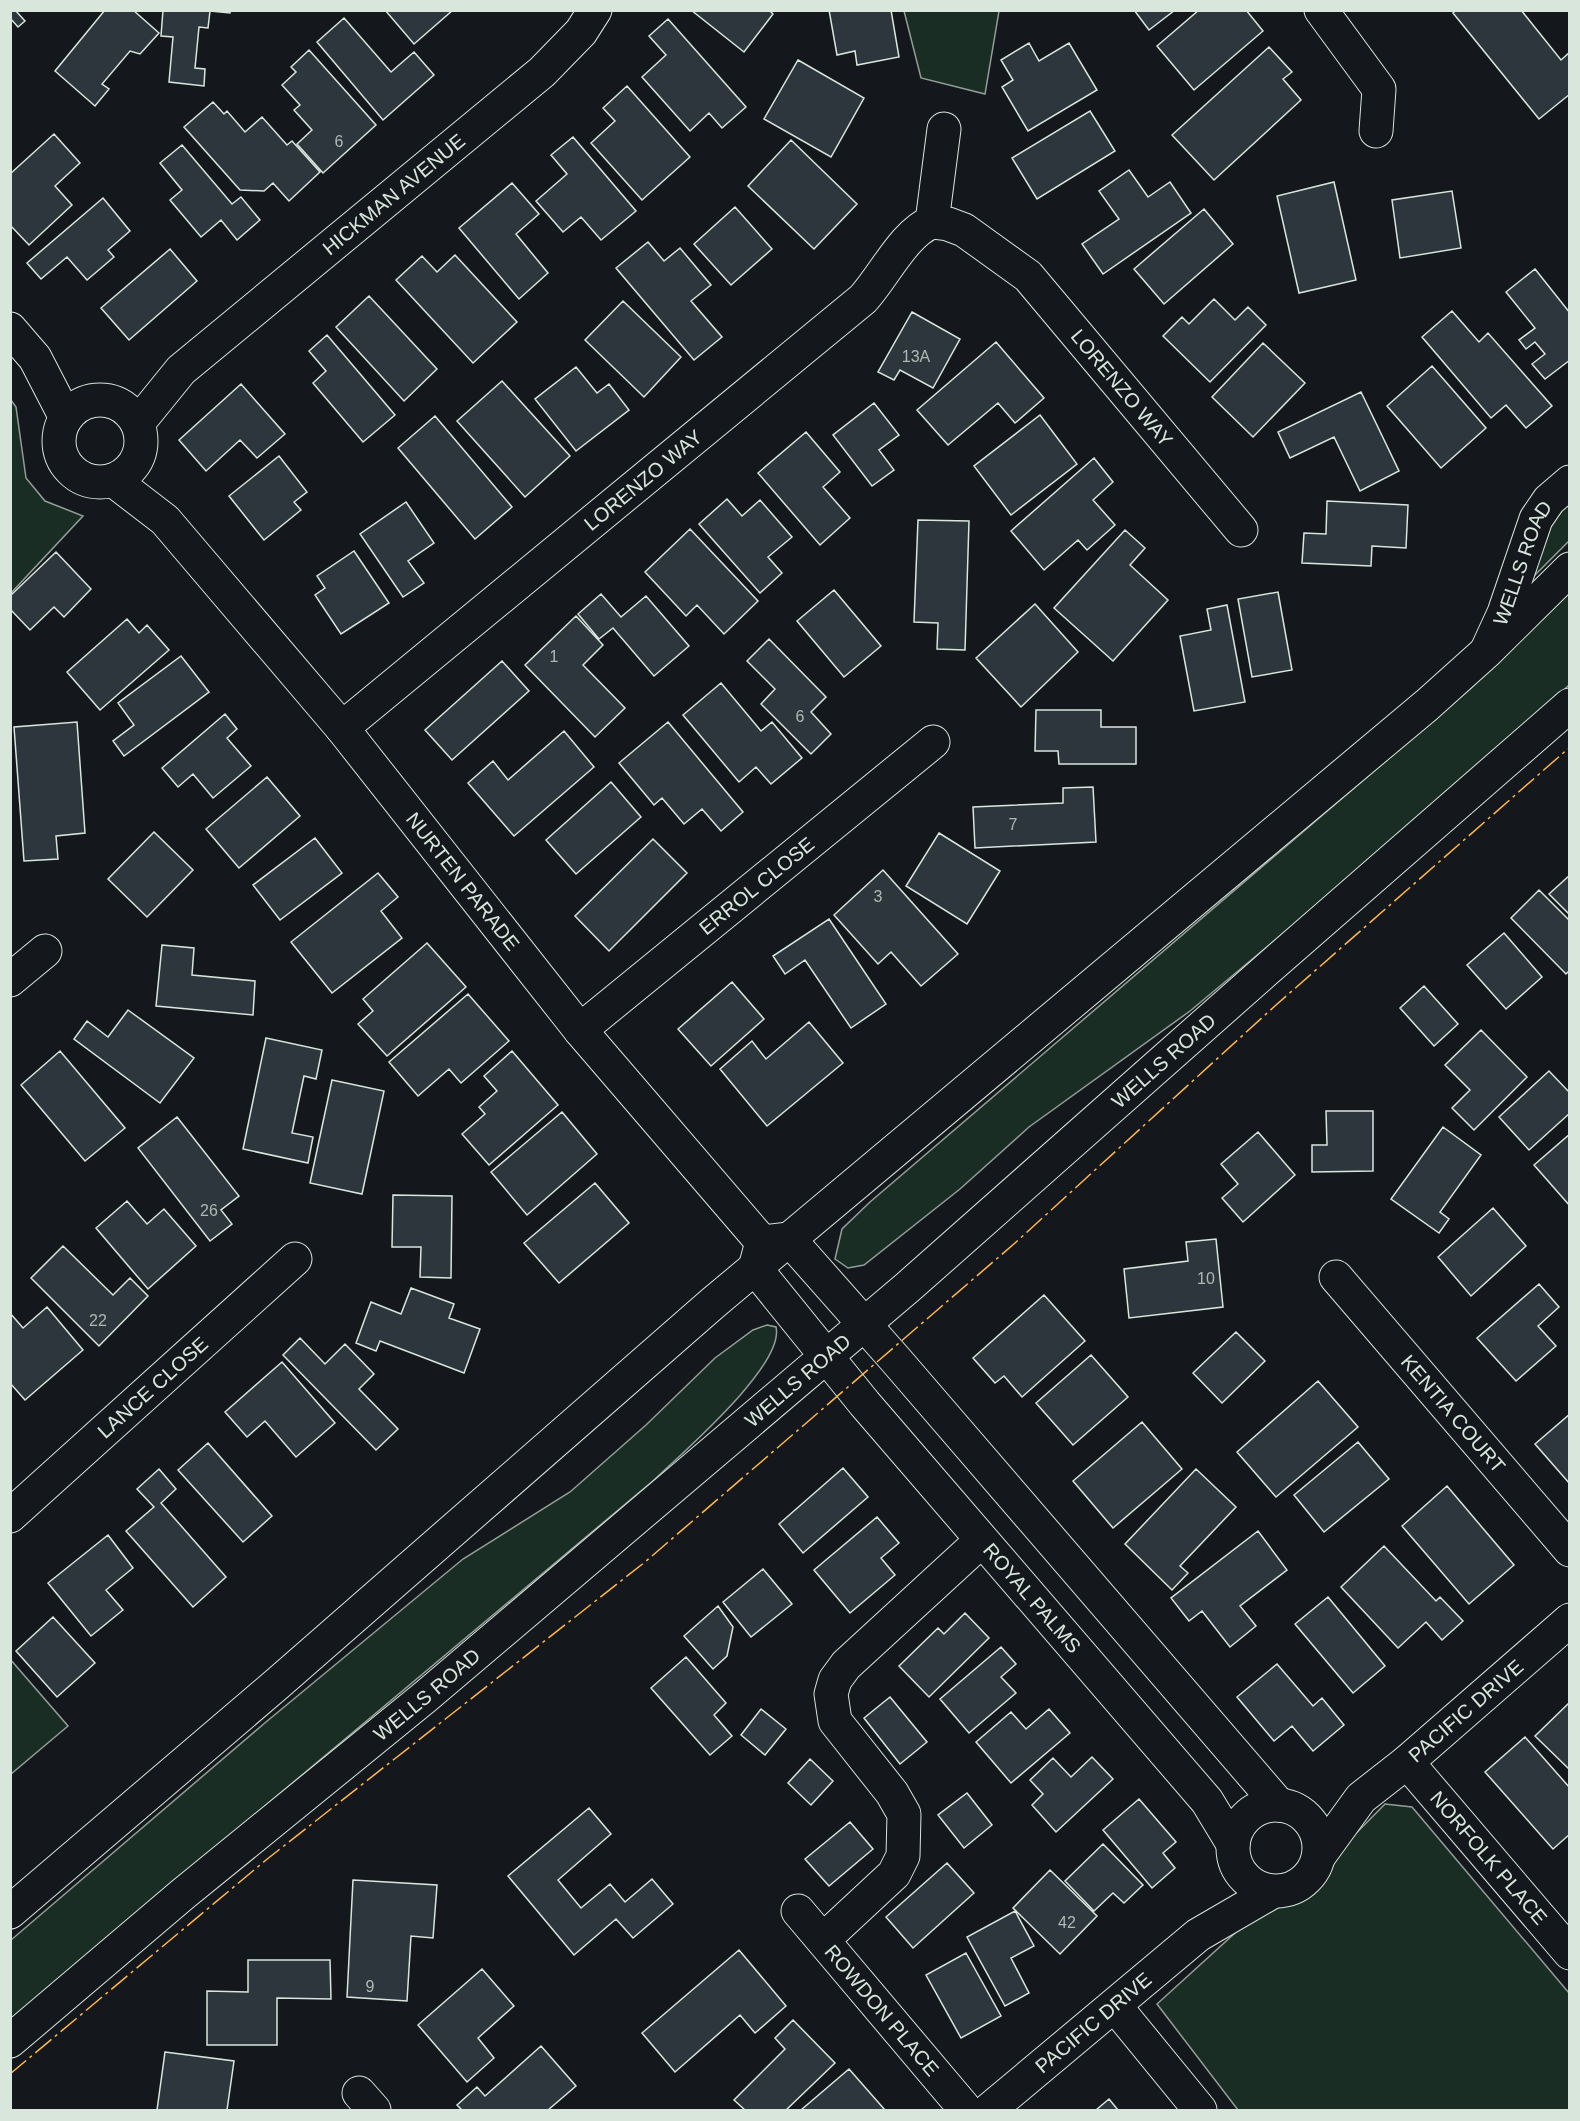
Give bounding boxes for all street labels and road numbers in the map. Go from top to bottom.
street label: HICKMAN AVENUE [318,129,469,259]
street label: LORENZO WAY [1067,325,1177,451]
street label: LORENZO WAY [580,425,706,535]
street label: WELLS ROAD [1489,497,1556,629]
street label: NURTEN PARADE [402,808,524,955]
street label: ERROL CLOSE [695,833,818,939]
street label: WELLS ROAD [1107,1009,1220,1112]
street label: WELLS ROAD [741,1330,855,1431]
street label: LANCE CLOSE [93,1332,212,1443]
street label: KENTIA COURT [1397,1351,1509,1477]
street label: ROYAL PALMS [979,1539,1085,1657]
street label: WELLS ROAD [369,1644,484,1745]
street label: PACIFIC DRIVE [1404,1655,1527,1766]
street label: NORFOLK PLACE [1426,1787,1552,1929]
street label: ROWDON PLACE [820,1940,943,2080]
street label: PACIFIC DRIVE [1031,1968,1156,2077]

